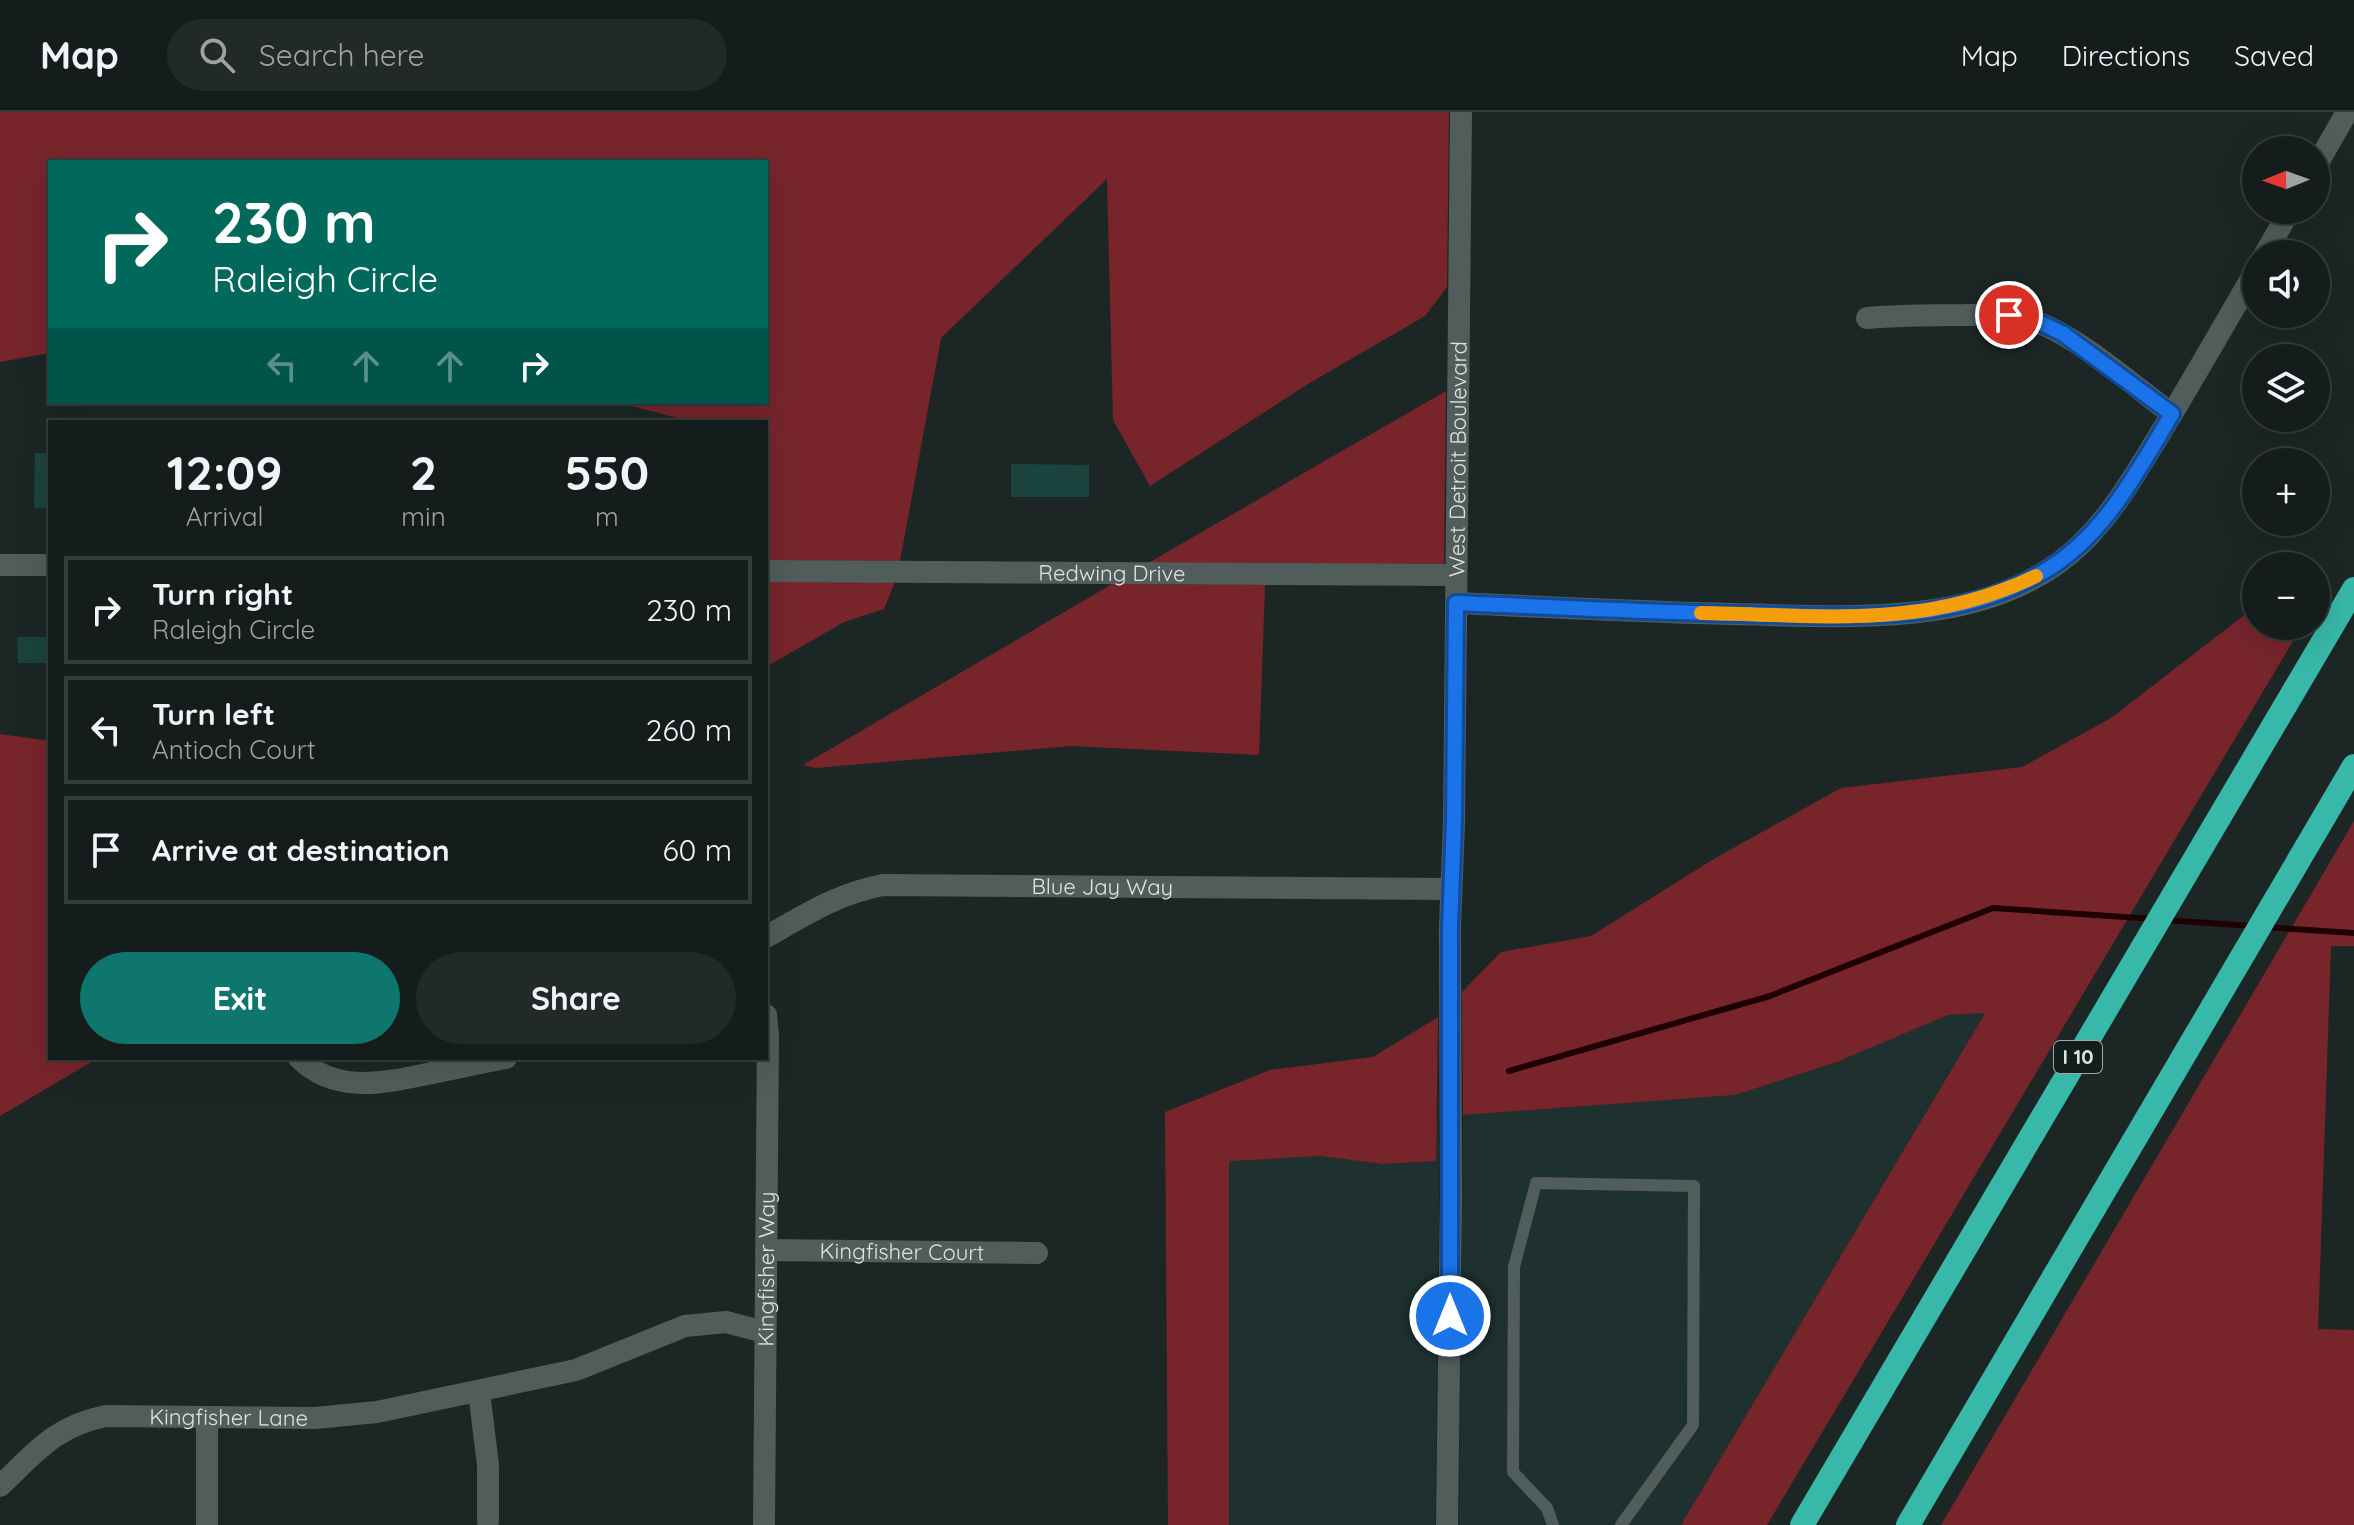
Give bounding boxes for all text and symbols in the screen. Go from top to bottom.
search box [167,19,727,91]
text: Map [40,31,119,79]
icon: search [195,33,239,77]
text: Search here [259,36,424,74]
text: Map [1961,38,2018,73]
text: Directions [2062,38,2190,73]
text: Saved [2234,38,2314,73]
north arrow [2242,136,2330,224]
map controls [2242,136,2330,640]
text: 230 m [212,187,376,257]
icon: right [80,192,184,296]
button: sound [2242,240,2330,328]
text: Raleigh Circle [212,256,438,301]
pin [1975,281,2043,349]
icon: arrive [1987,293,2031,337]
street label: West Detroit Boulevard [1442,341,1473,577]
icon: left [260,344,304,388]
icon: ahead [344,344,388,388]
icon: ahead [428,344,472,388]
icon: right [512,344,556,388]
button: layers [2242,344,2330,432]
text: 12:09 [167,442,283,502]
text: 2 [410,442,437,502]
text: 550 [564,442,649,502]
button: + [2242,448,2330,536]
text: Arrival [186,500,264,533]
text: min [401,500,446,533]
text: m [595,500,619,533]
button: − [2242,552,2330,640]
street label: Redwing Drive [1038,559,1186,587]
text: Turn right [152,575,293,613]
icon: right [84,588,128,632]
text: 230 m [646,591,732,629]
text: Raleigh Circle [152,613,315,646]
text: Turn left [152,695,275,733]
icon: left [84,708,128,752]
text: 260 m [646,711,732,749]
text: Antioch Court [152,733,316,766]
icon: arrive [84,828,128,872]
text: Arrive at destination [152,831,450,869]
text: 60 m [662,831,732,869]
street label: Blue Jay Way [1031,872,1173,901]
button: Exit [80,952,400,1044]
button: Share [416,952,736,1044]
road number: I 10 [2054,1041,2102,1073]
street label: Kingfisher Way [751,1191,781,1347]
street label: Kingfisher Court [820,1237,984,1266]
position arrow [1408,1274,1492,1358]
street label: Kingfisher Lane [149,1402,308,1432]

